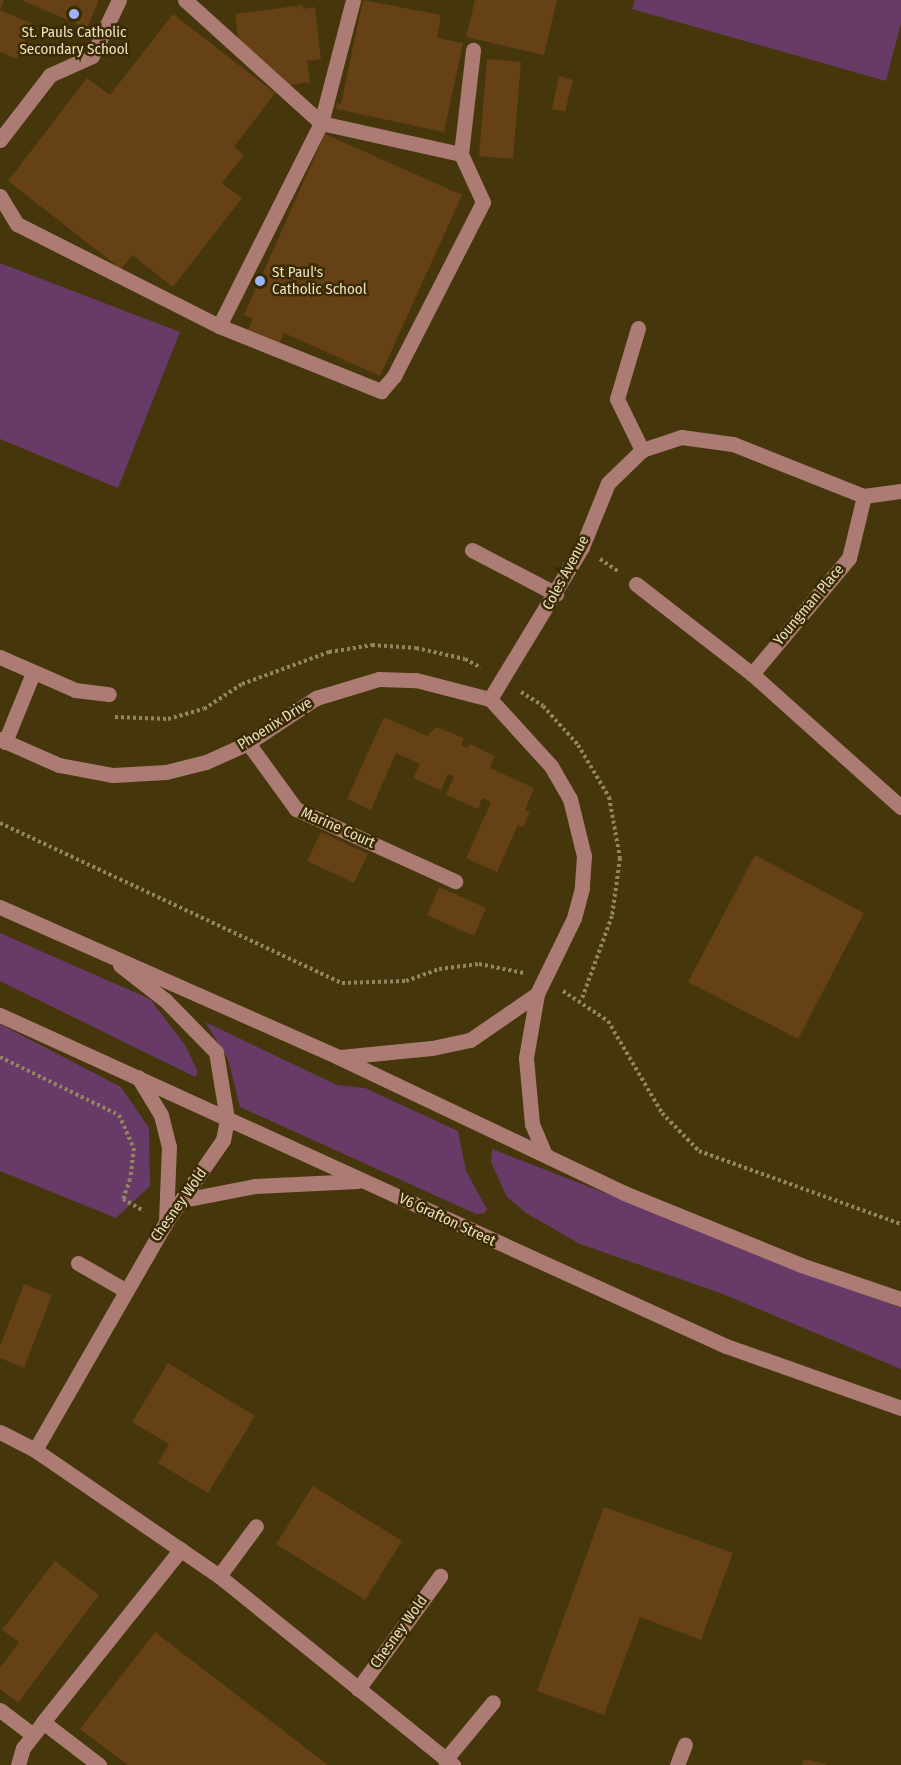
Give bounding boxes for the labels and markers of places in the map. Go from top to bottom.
marker: St. Pauls Catholic Secondary School [67,7,81,21]
place label: St. Pauls Catholic Secondary School [19,23,129,58]
place label: St Paul's Catholic School [272,263,367,298]
marker: St Paul's Catholic School [253,274,267,288]

